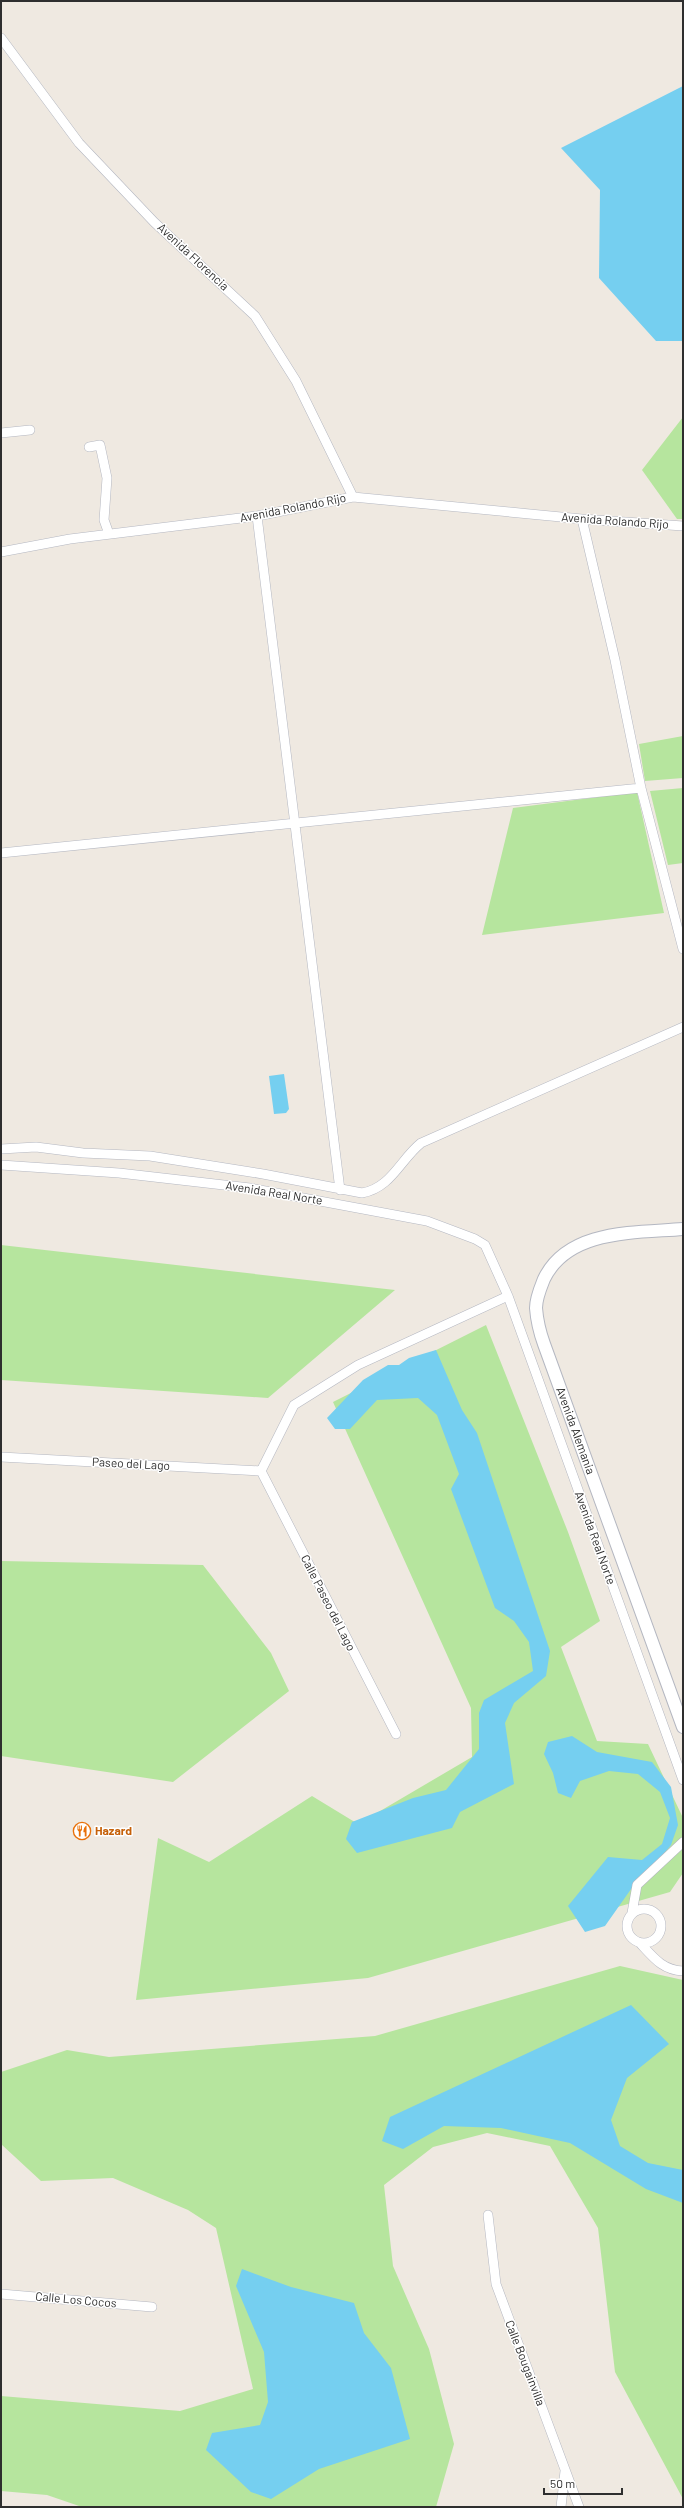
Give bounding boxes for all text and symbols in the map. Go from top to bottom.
street label: Avenida Florencia [155,220,232,293]
street label: Avenida Rolando Rijo [238,490,347,524]
street label: Avenida Rolando Rijo [561,509,669,531]
street label: Avenida Real Norte [225,1177,324,1207]
street label: Avenida Alemania [554,1385,599,1476]
street label: Paseo del Lago [92,1454,171,1472]
street label: Avenida Real Norte [573,1489,619,1586]
street label: Calle Paseo del Lago [299,1552,359,1653]
restaurant icon: Hazard [72,1821,92,1841]
place label: Hazard [95,1823,132,1837]
street label: Calle Los Cocos [35,2288,118,2310]
street label: Calle Bougainvilla [503,2318,549,2407]
scale bar [544,2470,622,2496]
text: 50 m [550,2476,575,2490]

